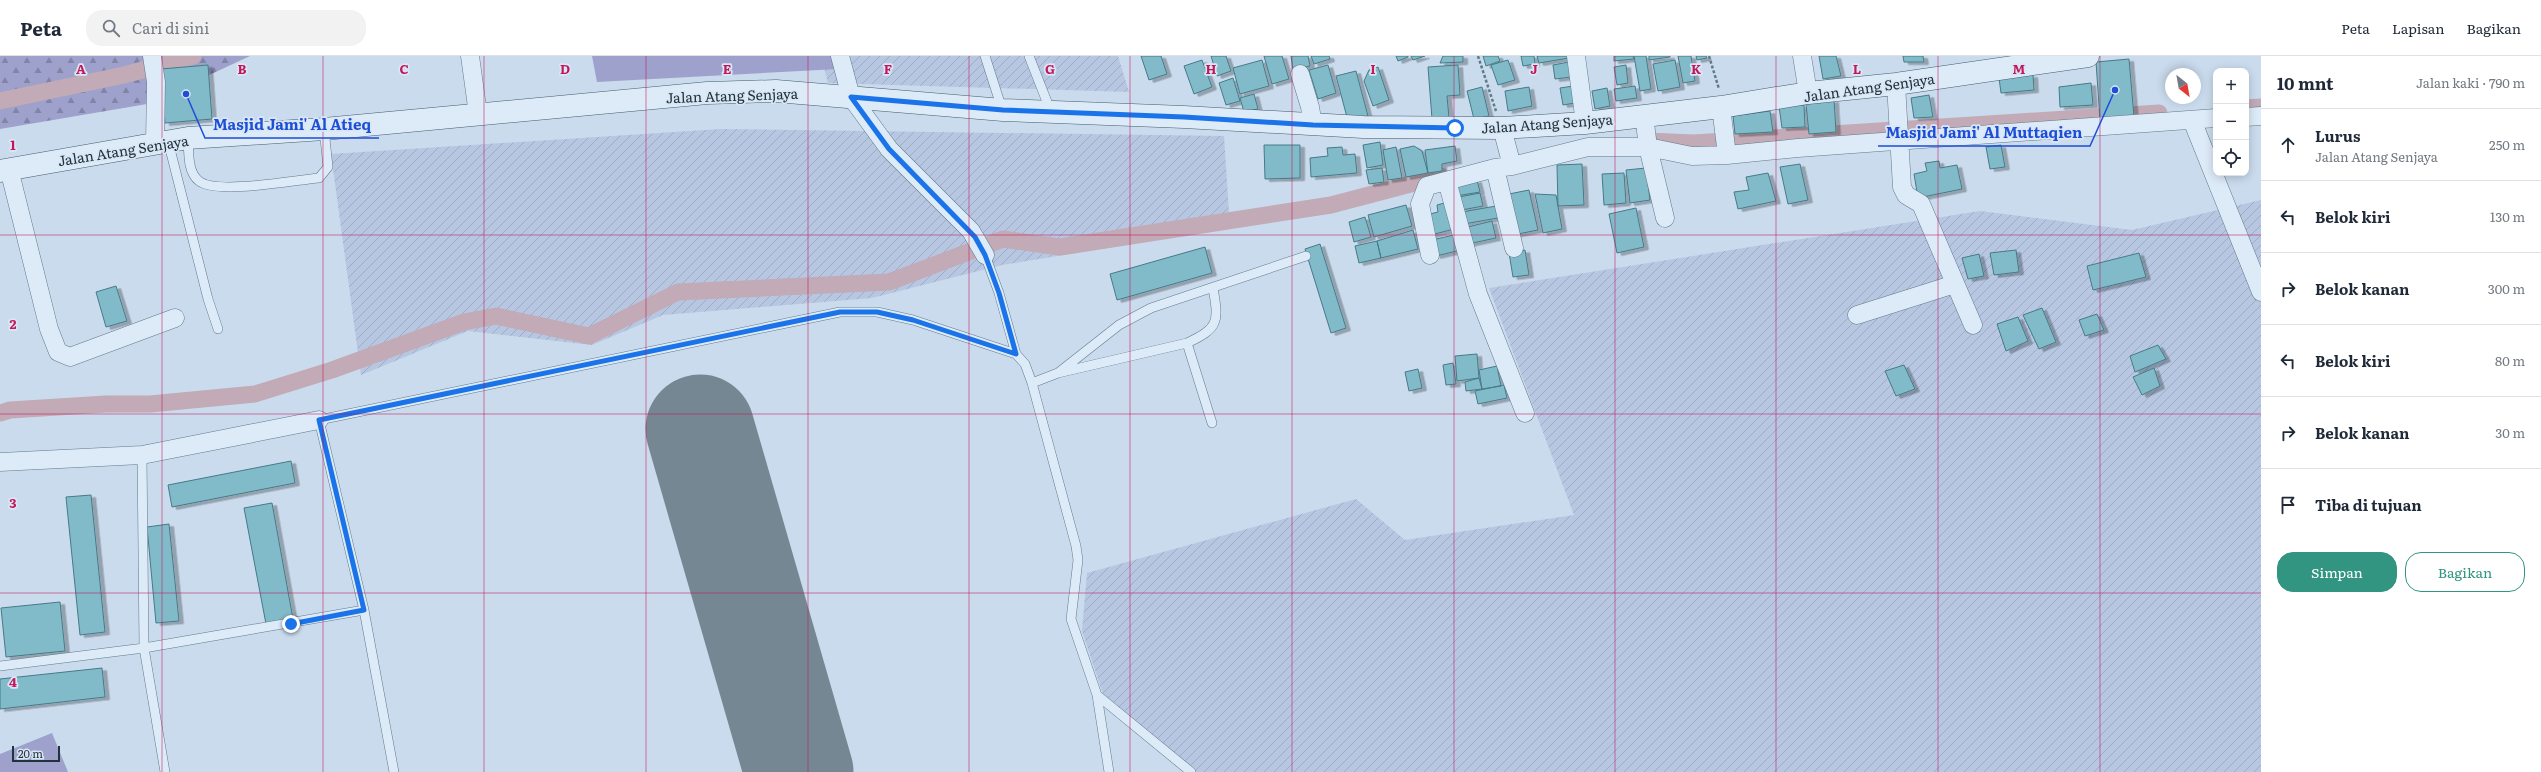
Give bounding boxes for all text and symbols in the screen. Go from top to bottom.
search box [86,10,366,46]
text: Peta [20,14,62,42]
text: Cari di sini [132,16,209,39]
icon: search [100,17,122,39]
text: Peta [2341,18,2370,38]
text: Lapisan [2392,18,2445,38]
text: Bagikan [2467,18,2521,38]
text: A [76,59,86,78]
text: B [238,59,247,78]
text: C [399,59,409,78]
text: D [560,59,570,78]
text: E [723,59,732,78]
text: F [884,59,892,78]
text: G [1045,59,1055,78]
text: H [1206,59,1217,78]
text: I [1370,59,1376,78]
text: J [1530,59,1538,78]
text: K [1691,59,1702,78]
text: L [1853,59,1861,78]
text: M [2013,59,2026,78]
street label: Jalan Atang Senjaya [1802,68,1936,106]
north arrow [2165,68,2201,104]
map controls [2213,68,2249,176]
button: + [2213,68,2249,104]
text: 10 mnt [2277,70,2334,95]
text: Jalan kaki · 790 m [2416,73,2525,92]
street label: Jalan Atang Senjaya [666,83,799,107]
button: − [2213,104,2249,140]
street label: Jalan Atang Senjaya [1480,108,1614,138]
callout: Masjid Jami' Al Atieq [205,111,379,138]
text: Masjid Jami' Al Atieq [213,112,371,135]
route start [1446,119,1464,137]
callout: Masjid Jami' Al Muttaqien [1878,119,2090,146]
text: Masjid Jami' Al Muttaqien [1886,120,2083,143]
text: Lurus [2315,124,2360,147]
street label: Jalan Atang Senjaya [56,130,190,170]
icon: ahead [2277,134,2299,156]
text: 1 [10,135,16,154]
text: 250 m [2489,135,2525,154]
button: locate [2213,140,2249,176]
text: Jalan Atang Senjaya [2315,147,2438,166]
text: Belok kiri [2315,205,2391,228]
icon: left [2277,206,2299,228]
text: 130 m [2490,207,2525,226]
text: Belok kanan [2315,277,2409,300]
icon: right [2277,278,2299,300]
text: 300 m [2488,279,2525,298]
text: 2 [10,314,17,333]
text: Belok kiri [2315,349,2391,372]
icon: left [2277,350,2299,372]
text: 80 m [2495,351,2525,370]
text: Belok kanan [2315,421,2409,444]
icon: right [2277,422,2299,444]
text: 30 m [2495,423,2525,442]
text: 3 [9,493,17,512]
text: Tiba di tujuan [2315,493,2422,516]
icon: arrive [2277,494,2299,516]
button: Simpan [2277,552,2397,592]
button: Bagikan [2405,552,2525,592]
route end [282,615,300,633]
text: 4 [9,672,17,691]
scale bar [12,744,60,763]
text: 20 m [18,745,43,761]

